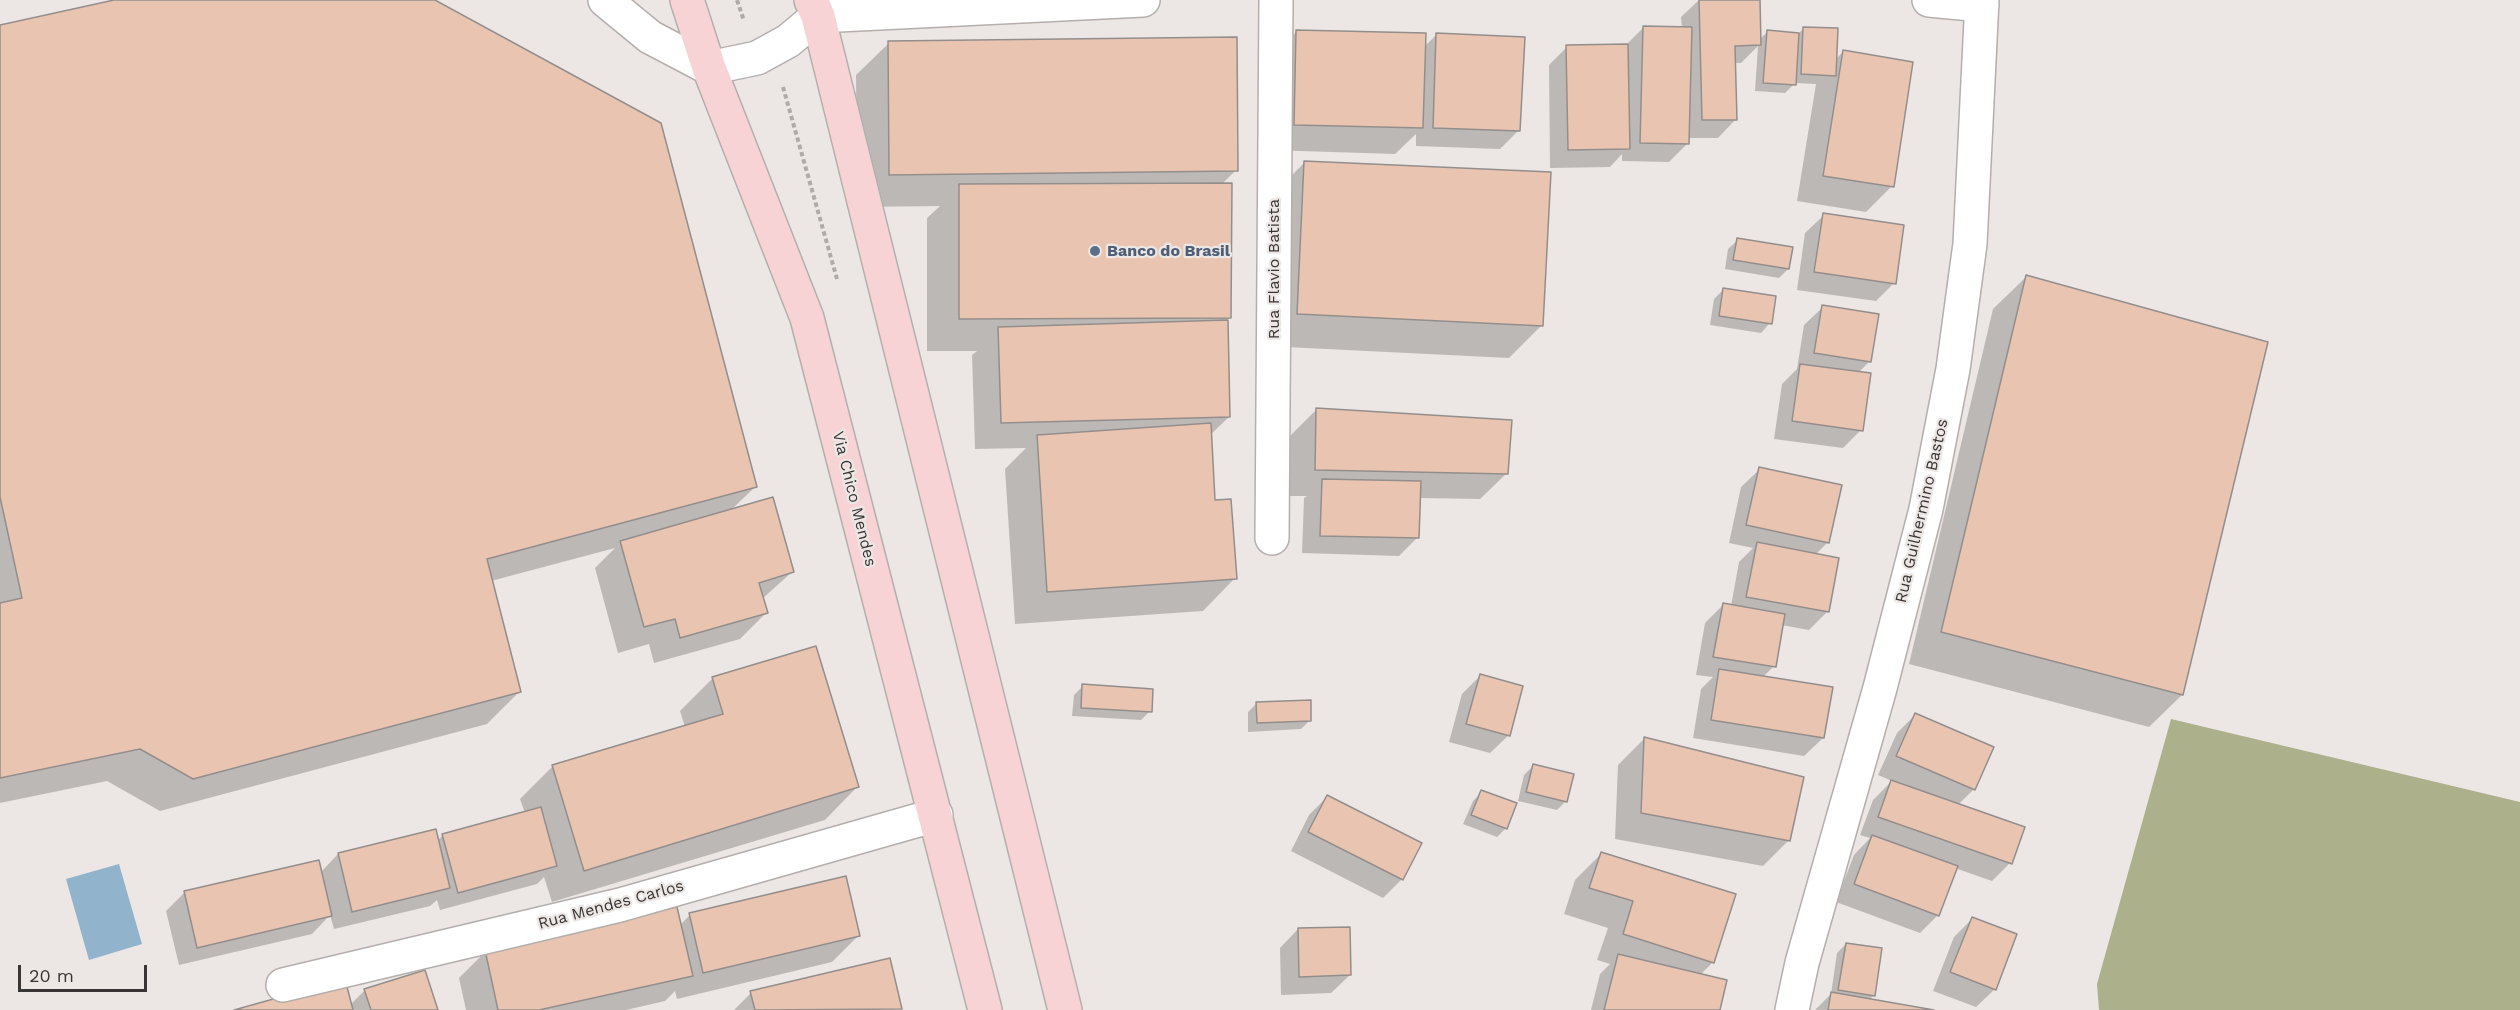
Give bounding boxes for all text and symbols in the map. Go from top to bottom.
street label: Rua Flavio Batista [1264,199,1284,339]
place label: Banco do Brasil [1107,241,1230,261]
marker: Banco do Brasil [1088,244,1102,258]
street label: Rua Guilhermino Bastos [1891,417,1953,605]
street label: Via Chico Mendes [828,429,880,569]
street label: Rua Mendes Carlos [536,876,686,934]
scale bar [21,953,150,991]
text: 20 m [29,965,74,986]

